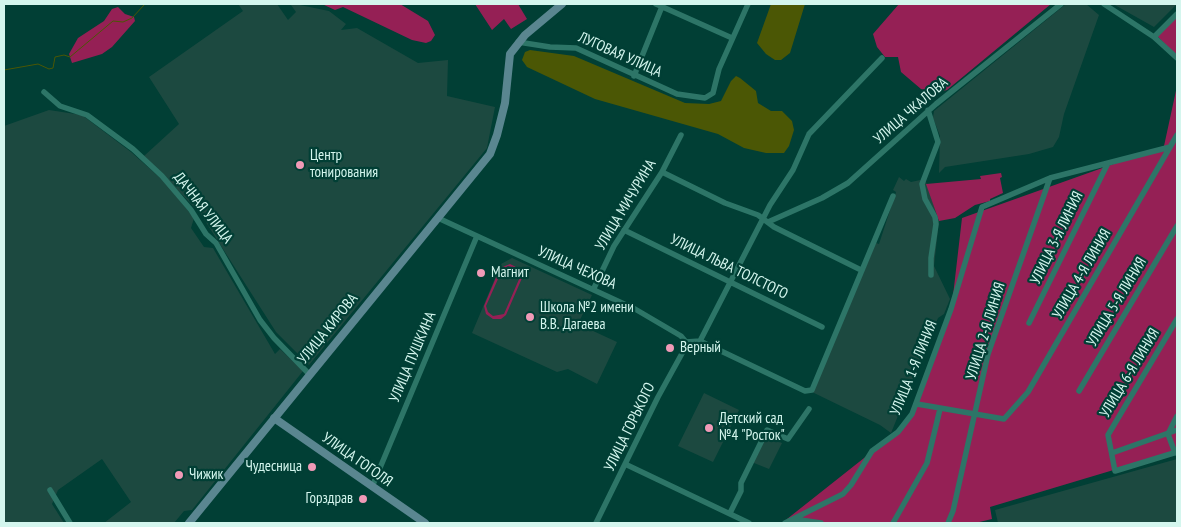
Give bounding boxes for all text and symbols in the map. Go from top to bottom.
street label: ЛУГОВАЯ УЛИЦА [575,29,665,81]
street label: УЛИЦА ЧКАЛОВА [870,74,952,148]
place label: Центр тонирования [310,147,378,182]
street label: УЛИЦА МИЧУРИНА [592,156,660,254]
marker: Центр тонирования [294,159,306,171]
street label: ДАЧНАЯ УЛИЦА [170,169,236,247]
street label: УЛИЦА 3-Я ЛИНИЯ [1027,189,1087,287]
street label: УЛИЦА 4-Я ЛИНИЯ [1049,226,1115,322]
street label: УЛИЦА ЛЬВА ТОЛСТОГО [667,231,791,303]
street label: УЛИЦА ЧЕХОВА [535,243,619,293]
street label: УЛИЦА 5-Я ЛИНИЯ [1083,254,1151,350]
place label: Магнит [491,264,529,282]
marker: Магнит [475,267,487,279]
street label: УЛИЦА 2-Я ЛИНИЯ [963,280,1009,382]
street label: УЛИЦА КИРОВА [294,290,362,368]
place label: Школа №2 имени В.В. Дагаева [540,299,634,334]
street label: УЛИЦА ПУШКИНА [386,309,440,405]
marker: Школа №2 имени В.В. Дагаева [524,311,536,323]
street label: УЛИЦА 1-Я ЛИНИЯ [887,318,941,418]
street label: УЛИЦА 6-Я ЛИНИЯ [1096,325,1164,421]
place label: Верный [680,339,721,357]
marker: Верный [664,342,676,354]
street label: УЛИЦА ГОРЬКОГО [601,380,659,474]
place label: Детский сад №4 "Росток" [719,410,785,445]
marker: Детский сад №4 "Росток" [703,422,715,434]
street label: УЛИЦА ГОГОЛЯ [318,429,396,491]
place label: Чудесница [246,458,302,476]
marker: Чудесница [306,461,318,473]
place label: Чижик [189,466,223,484]
marker: Чижик [173,469,185,481]
place label: Горздрав [306,490,353,508]
marker: Горздрав [357,493,369,505]

